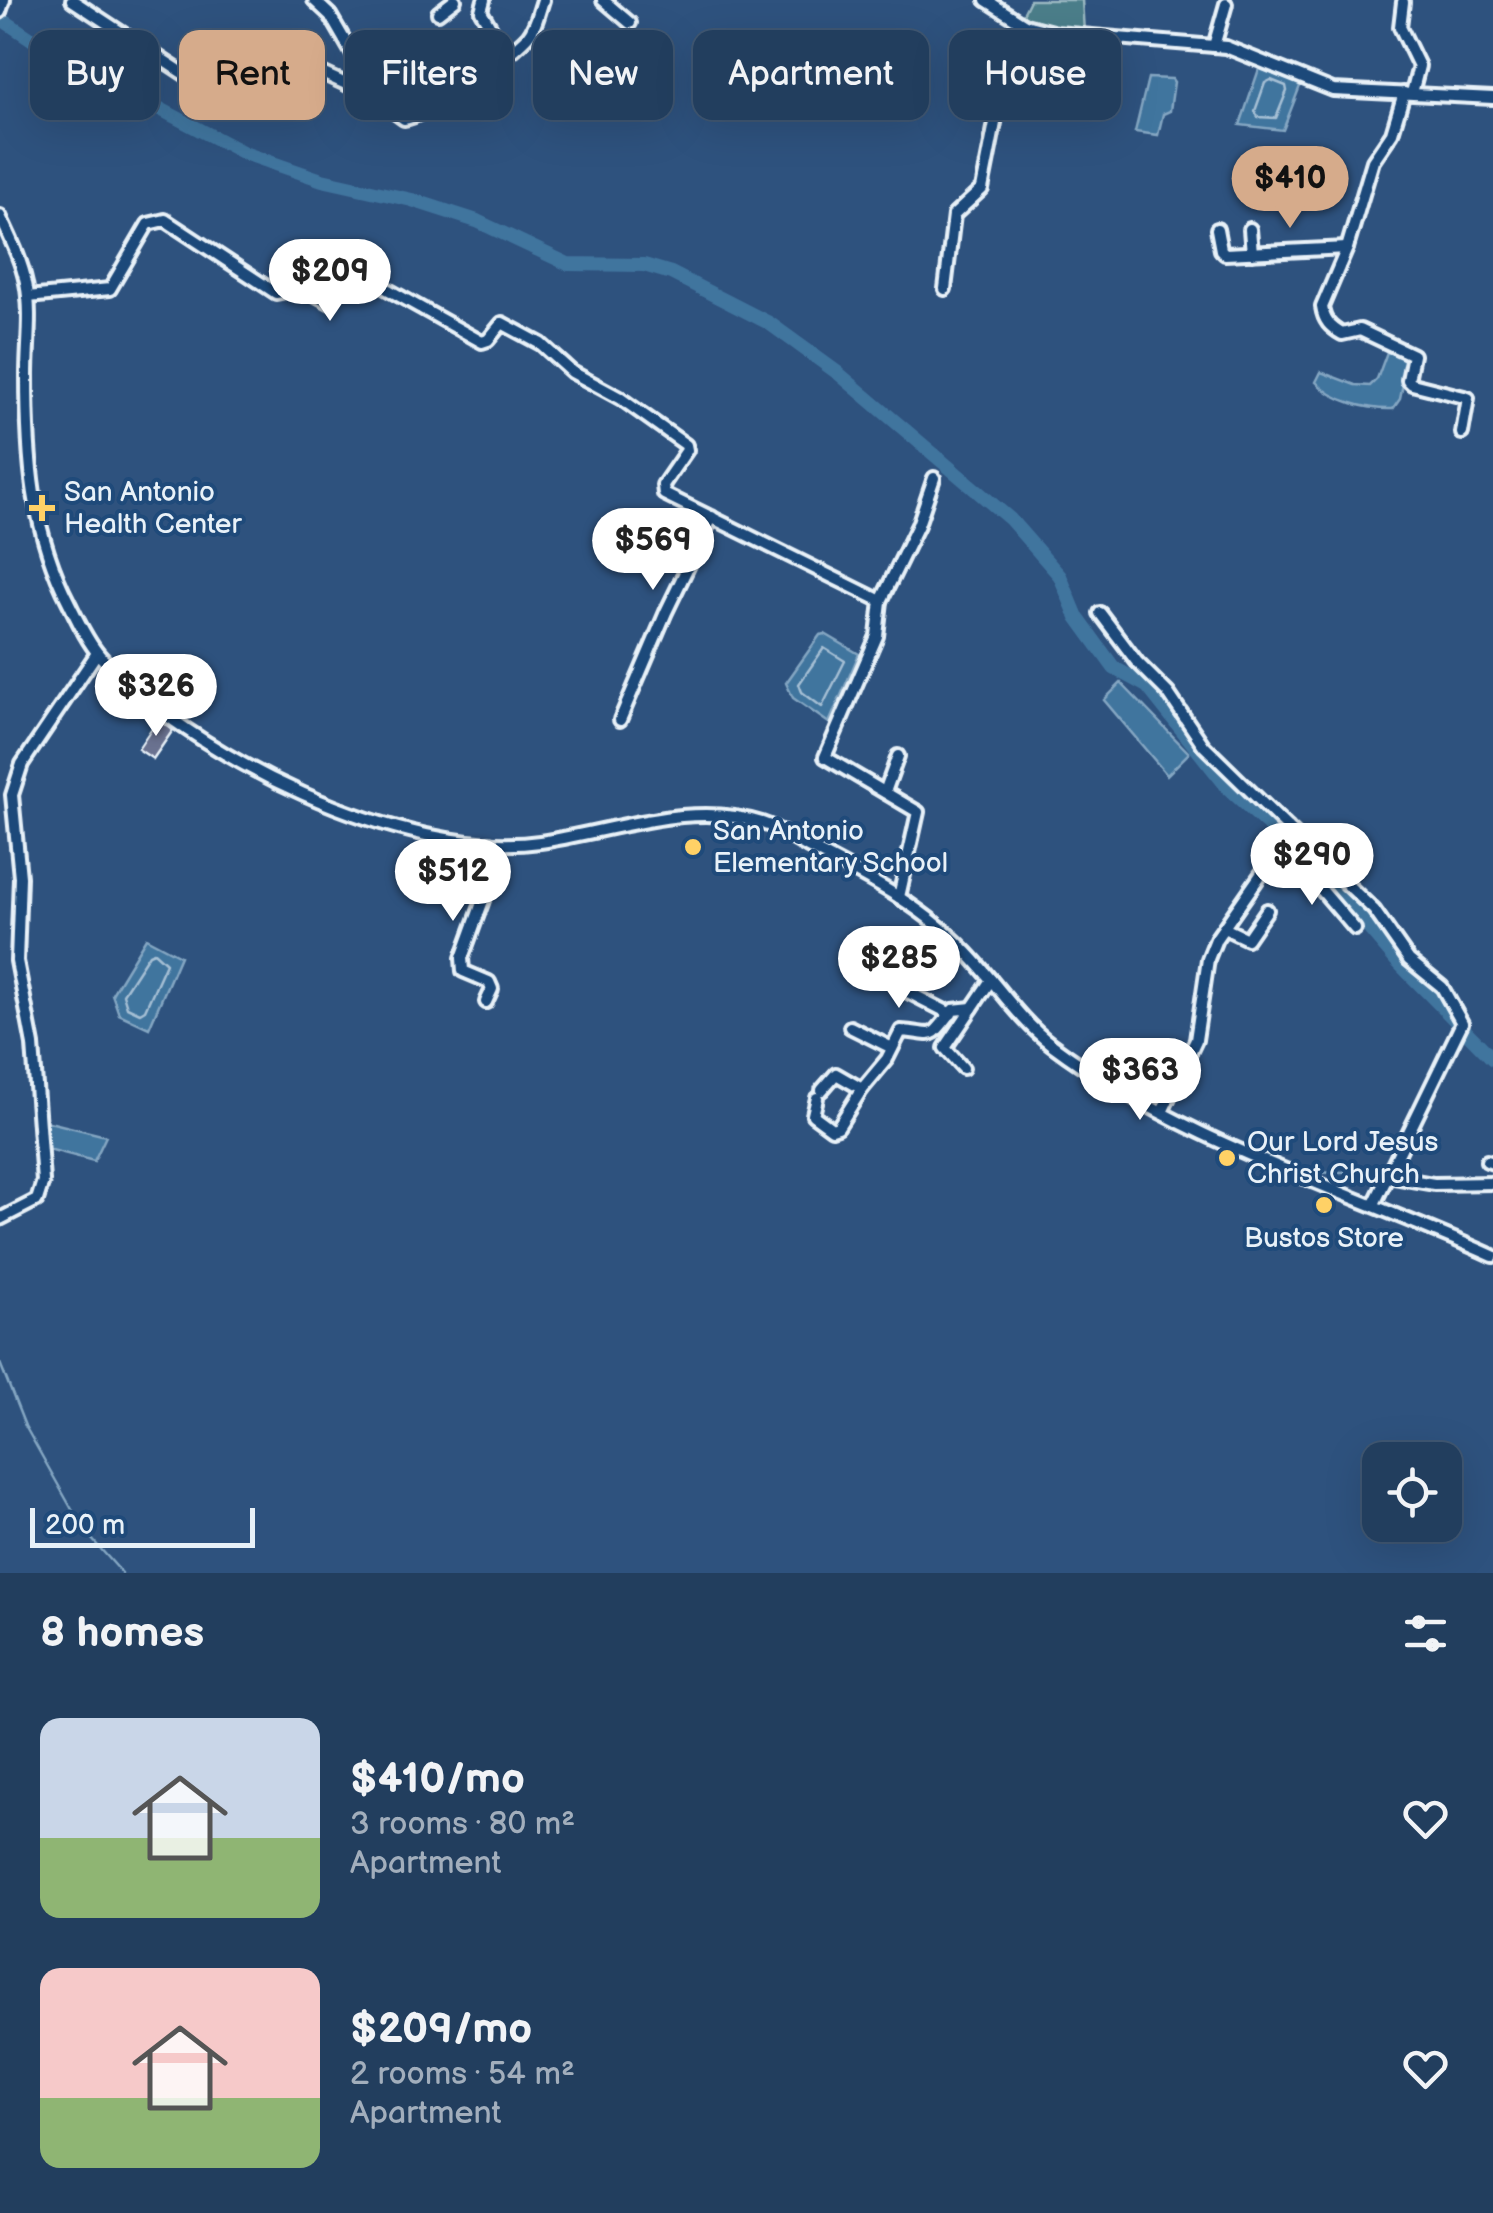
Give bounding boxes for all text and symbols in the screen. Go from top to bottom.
chip: Buy [30,30,159,120]
chip: Rent [179,30,325,120]
chip: Filters [345,30,513,120]
chip: New [533,30,673,120]
chip: Apartment [693,30,929,120]
chip: House [949,30,1121,120]
pin: $410 [1231,146,1349,231]
text: $410 [1254,159,1326,198]
pin: $209 [271,239,389,324]
text: $209 [291,252,369,291]
place label: San Antonio Health Center [64,476,242,541]
marker: San Antonio Health Center [29,495,55,521]
pin: $569 [594,508,712,593]
text: $569 [614,521,692,560]
pin: $326 [97,654,215,739]
text: $326 [117,667,195,706]
place label: San Antonio Elementary School [713,815,948,880]
pin: $290 [1253,823,1371,908]
marker: San Antonio Elementary School [682,836,704,858]
text: $290 [1273,836,1351,875]
pin: $512 [394,839,512,924]
text: $512 [417,852,489,891]
pin: $285 [840,926,958,1011]
text: $285 [860,939,938,978]
pin: $363 [1081,1038,1199,1123]
text: $363 [1101,1051,1179,1090]
place label: Our Lord Jesus Christ Church [1247,1126,1439,1191]
marker: Our Lord Jesus Christ Church [1216,1147,1238,1169]
marker: Bustos Store [1313,1194,1335,1216]
place label: Bustos Store [1244,1222,1404,1255]
map controls [1362,1442,1462,1542]
button: locate [1362,1442,1462,1542]
scale bar [30,1503,255,1548]
text: 200 m [45,1509,125,1542]
icon: filters [1398,1606,1453,1661]
text: 8 homes [40,1608,204,1659]
text: $410/mo [350,1754,525,1805]
icon: home [120,1758,240,1878]
icon: heart [1398,1791,1453,1846]
text: 3 rooms · 80 m² [350,1805,575,1844]
text: Apartment [350,1844,501,1883]
text: $209/mo [350,2004,532,2055]
icon: home [120,2008,240,2128]
icon: heart [1398,2041,1453,2096]
text: 2 rooms · 54 m² [350,2055,575,2094]
text: Apartment [350,2094,501,2133]

